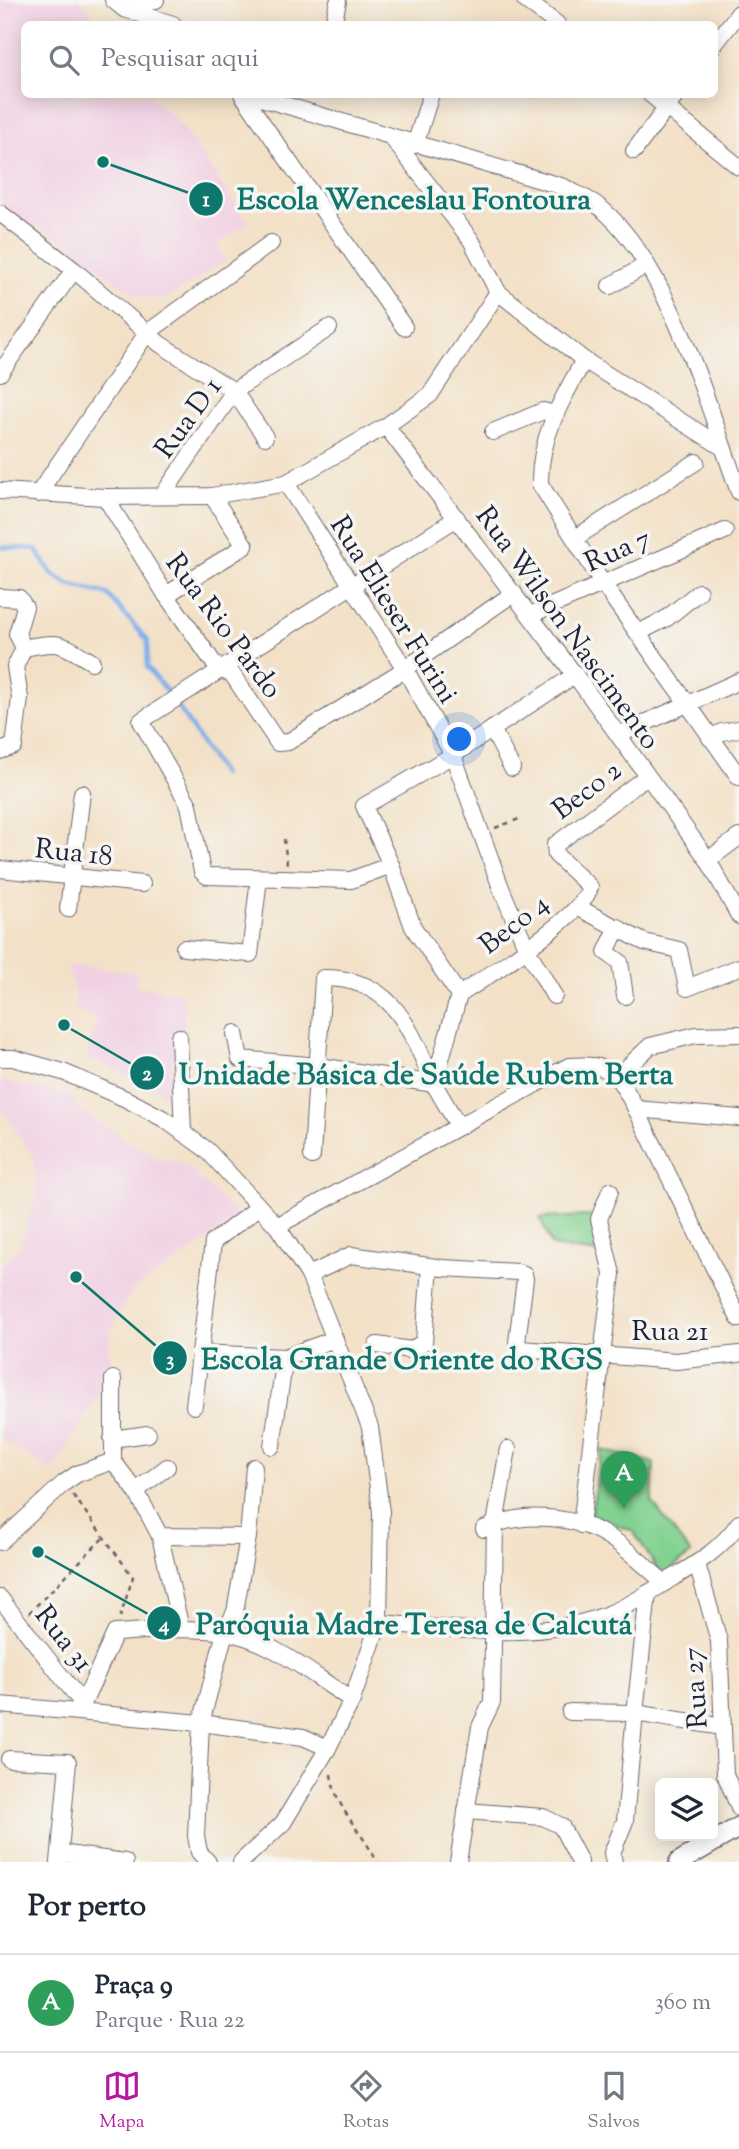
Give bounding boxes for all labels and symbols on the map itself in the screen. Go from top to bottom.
callout: Escola Wenceslau Fontoura [188,173,605,224]
text: Escola Wenceslau Fontoura [237,180,591,223]
text: 1 [202,186,210,216]
street label: Rua D 1 [146,370,233,468]
street label: Rua Wilson Nascimento [465,499,669,759]
street label: Rua Elieser Furini [319,509,466,712]
street label: Rua 7 [579,520,658,584]
street label: Rua Rio Pardo [155,546,291,708]
your location [442,722,476,756]
street label: Beco 2 [545,752,631,831]
street label: Rua 18 [33,830,114,878]
street label: Beco 4 [472,885,558,965]
callout: Unidade Básica de Saúde Rubem Berta [129,1048,687,1099]
text: Unidade Básica de Saúde Rubem Berta [179,1055,674,1098]
text: 2 [142,1060,152,1090]
street label: Rua 21 [632,1313,708,1353]
callout: Escola Grande Oriente do RGS [152,1333,617,1384]
text: Escola Grande Oriente do RGS [201,1340,603,1383]
text: 3 [166,1346,174,1376]
pin: A [601,1451,647,1509]
street label: Rua 31 [24,1598,102,1682]
callout: Paróquia Madre Teresa de Calcutá [147,1598,646,1649]
text: Paróquia Madre Teresa de Calcutá [196,1605,632,1648]
text: 4 [158,1611,170,1641]
street label: Rua 27 [674,1646,720,1730]

